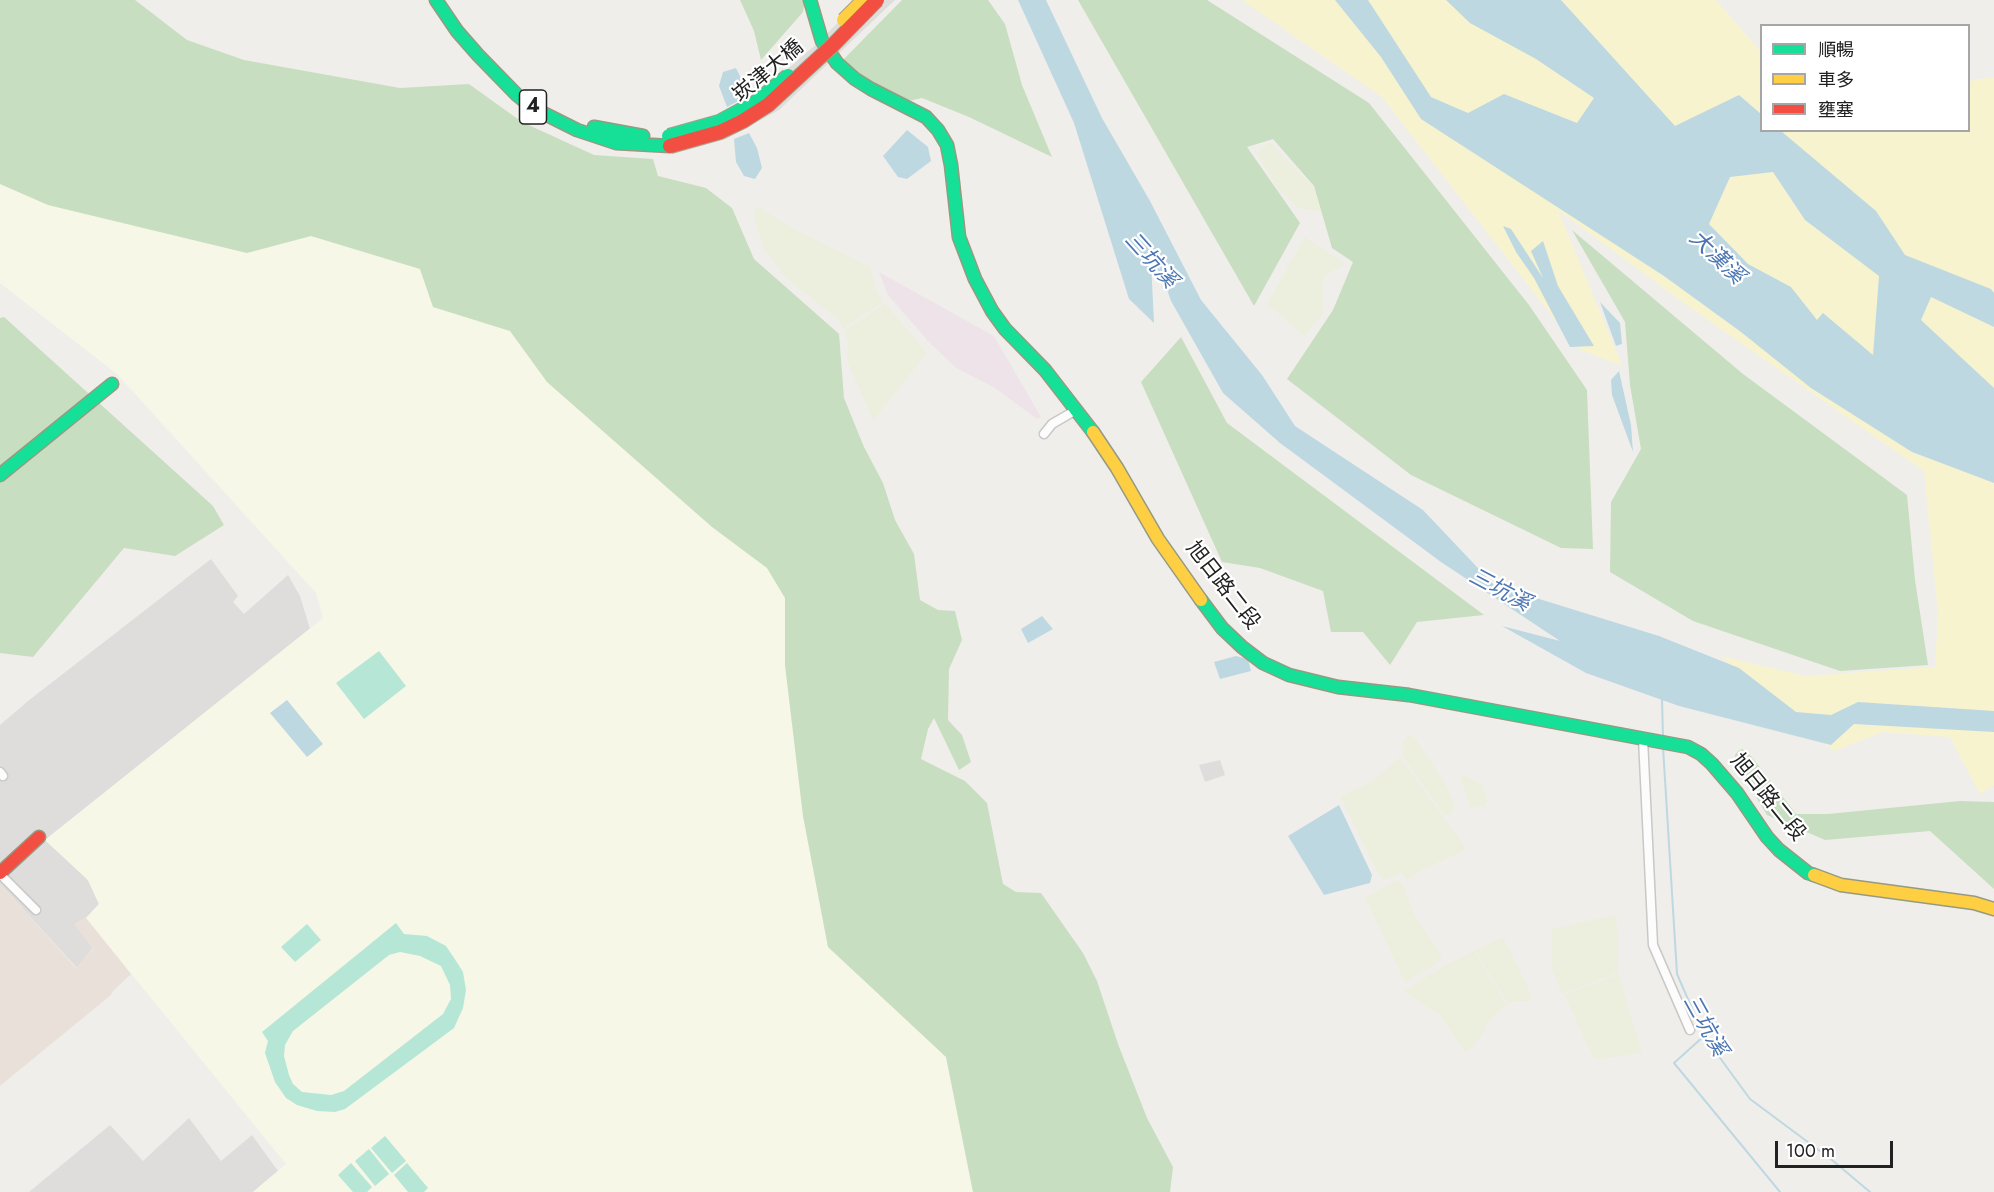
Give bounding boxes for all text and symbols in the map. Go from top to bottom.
legend [1760,24,1970,132]
street label: 崁津大橋 [729,35,809,109]
text: 順暢 [1818,37,1854,63]
text: 車多 [1818,67,1854,93]
road number: 4 [520,90,546,124]
text: 壅塞 [1818,97,1854,123]
water label: 大漢溪 [1683,226,1749,290]
water label: 三坑溪 [1118,228,1182,294]
street label: 旭日路二段 [1180,537,1264,635]
water label: 三坑溪 [1464,564,1534,618]
street label: 旭日路二段 [1724,749,1810,847]
water label: 三坑溪 [1676,991,1732,1061]
scale bar [1778,1129,1896,1167]
text: 100 m [1786,1138,1835,1164]

